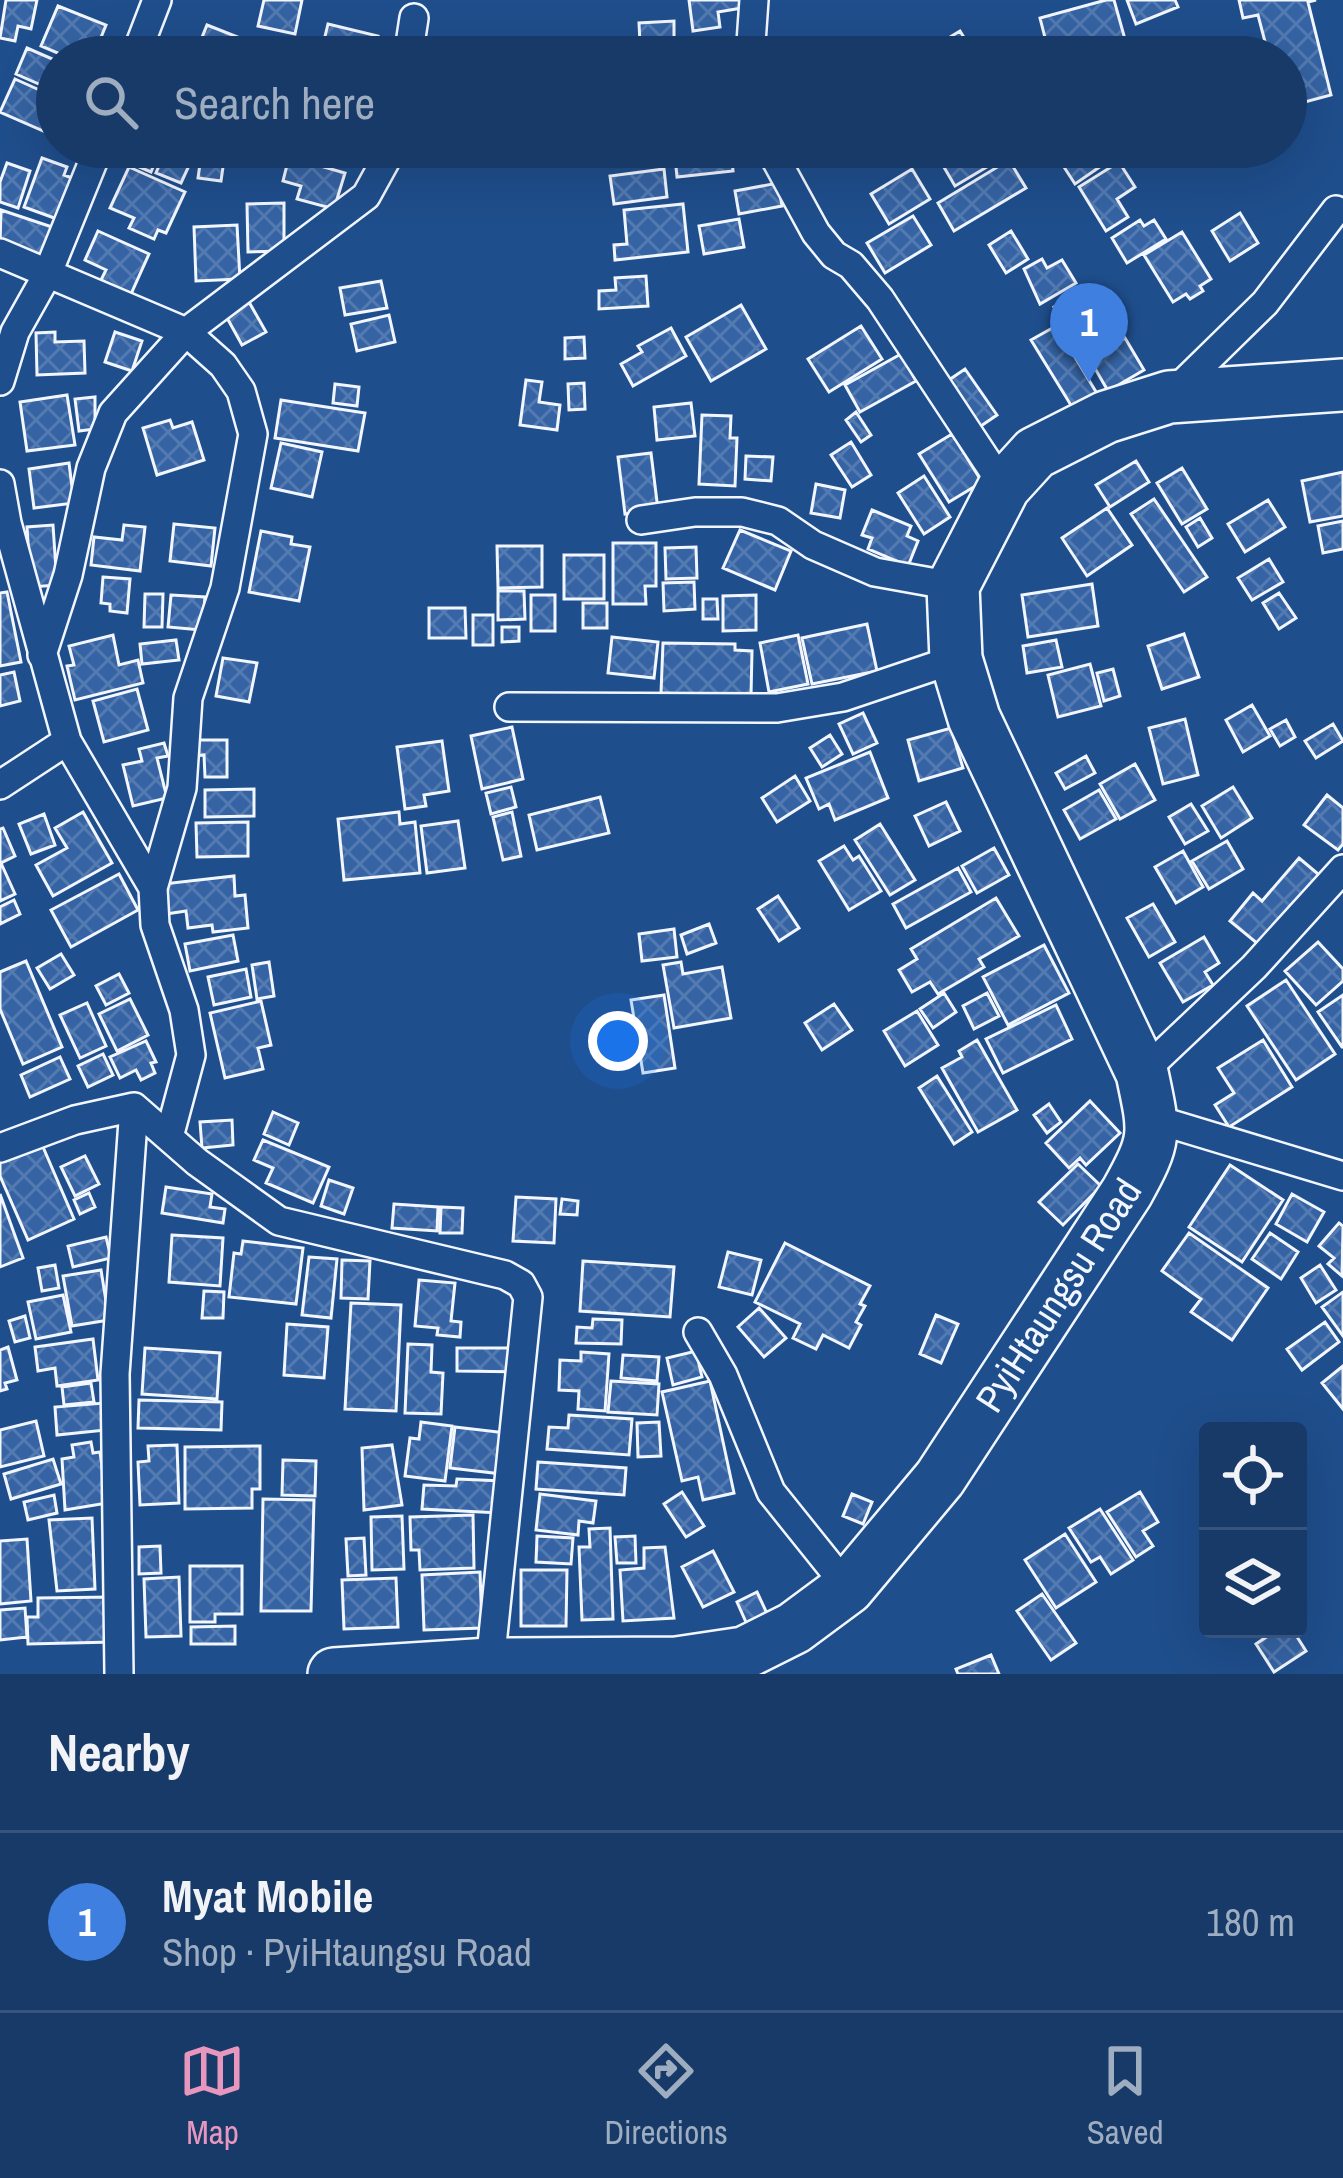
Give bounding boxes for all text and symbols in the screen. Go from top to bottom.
search box [36,36,1307,168]
icon: search [78,69,144,135]
text: Search here [174,72,375,133]
pin: 1 [1050,283,1128,382]
your location [588,1011,648,1071]
street label: PyiHtaungsu Road [963,1168,1153,1422]
map controls [1199,1422,1307,1638]
button: locate [1199,1422,1307,1530]
button: layers [1199,1530,1307,1638]
text: Nearby [48,1718,190,1787]
text: Myat Mobile [162,1865,373,1926]
text: 1 [78,1896,96,1948]
text: 180 m [1206,1896,1295,1948]
text: Shop · PyiHtaungsu Road [162,1926,532,1978]
tab: Map [179,2038,245,2154]
tab: Directions [604,2038,728,2154]
tab: Saved [1087,2038,1163,2154]

